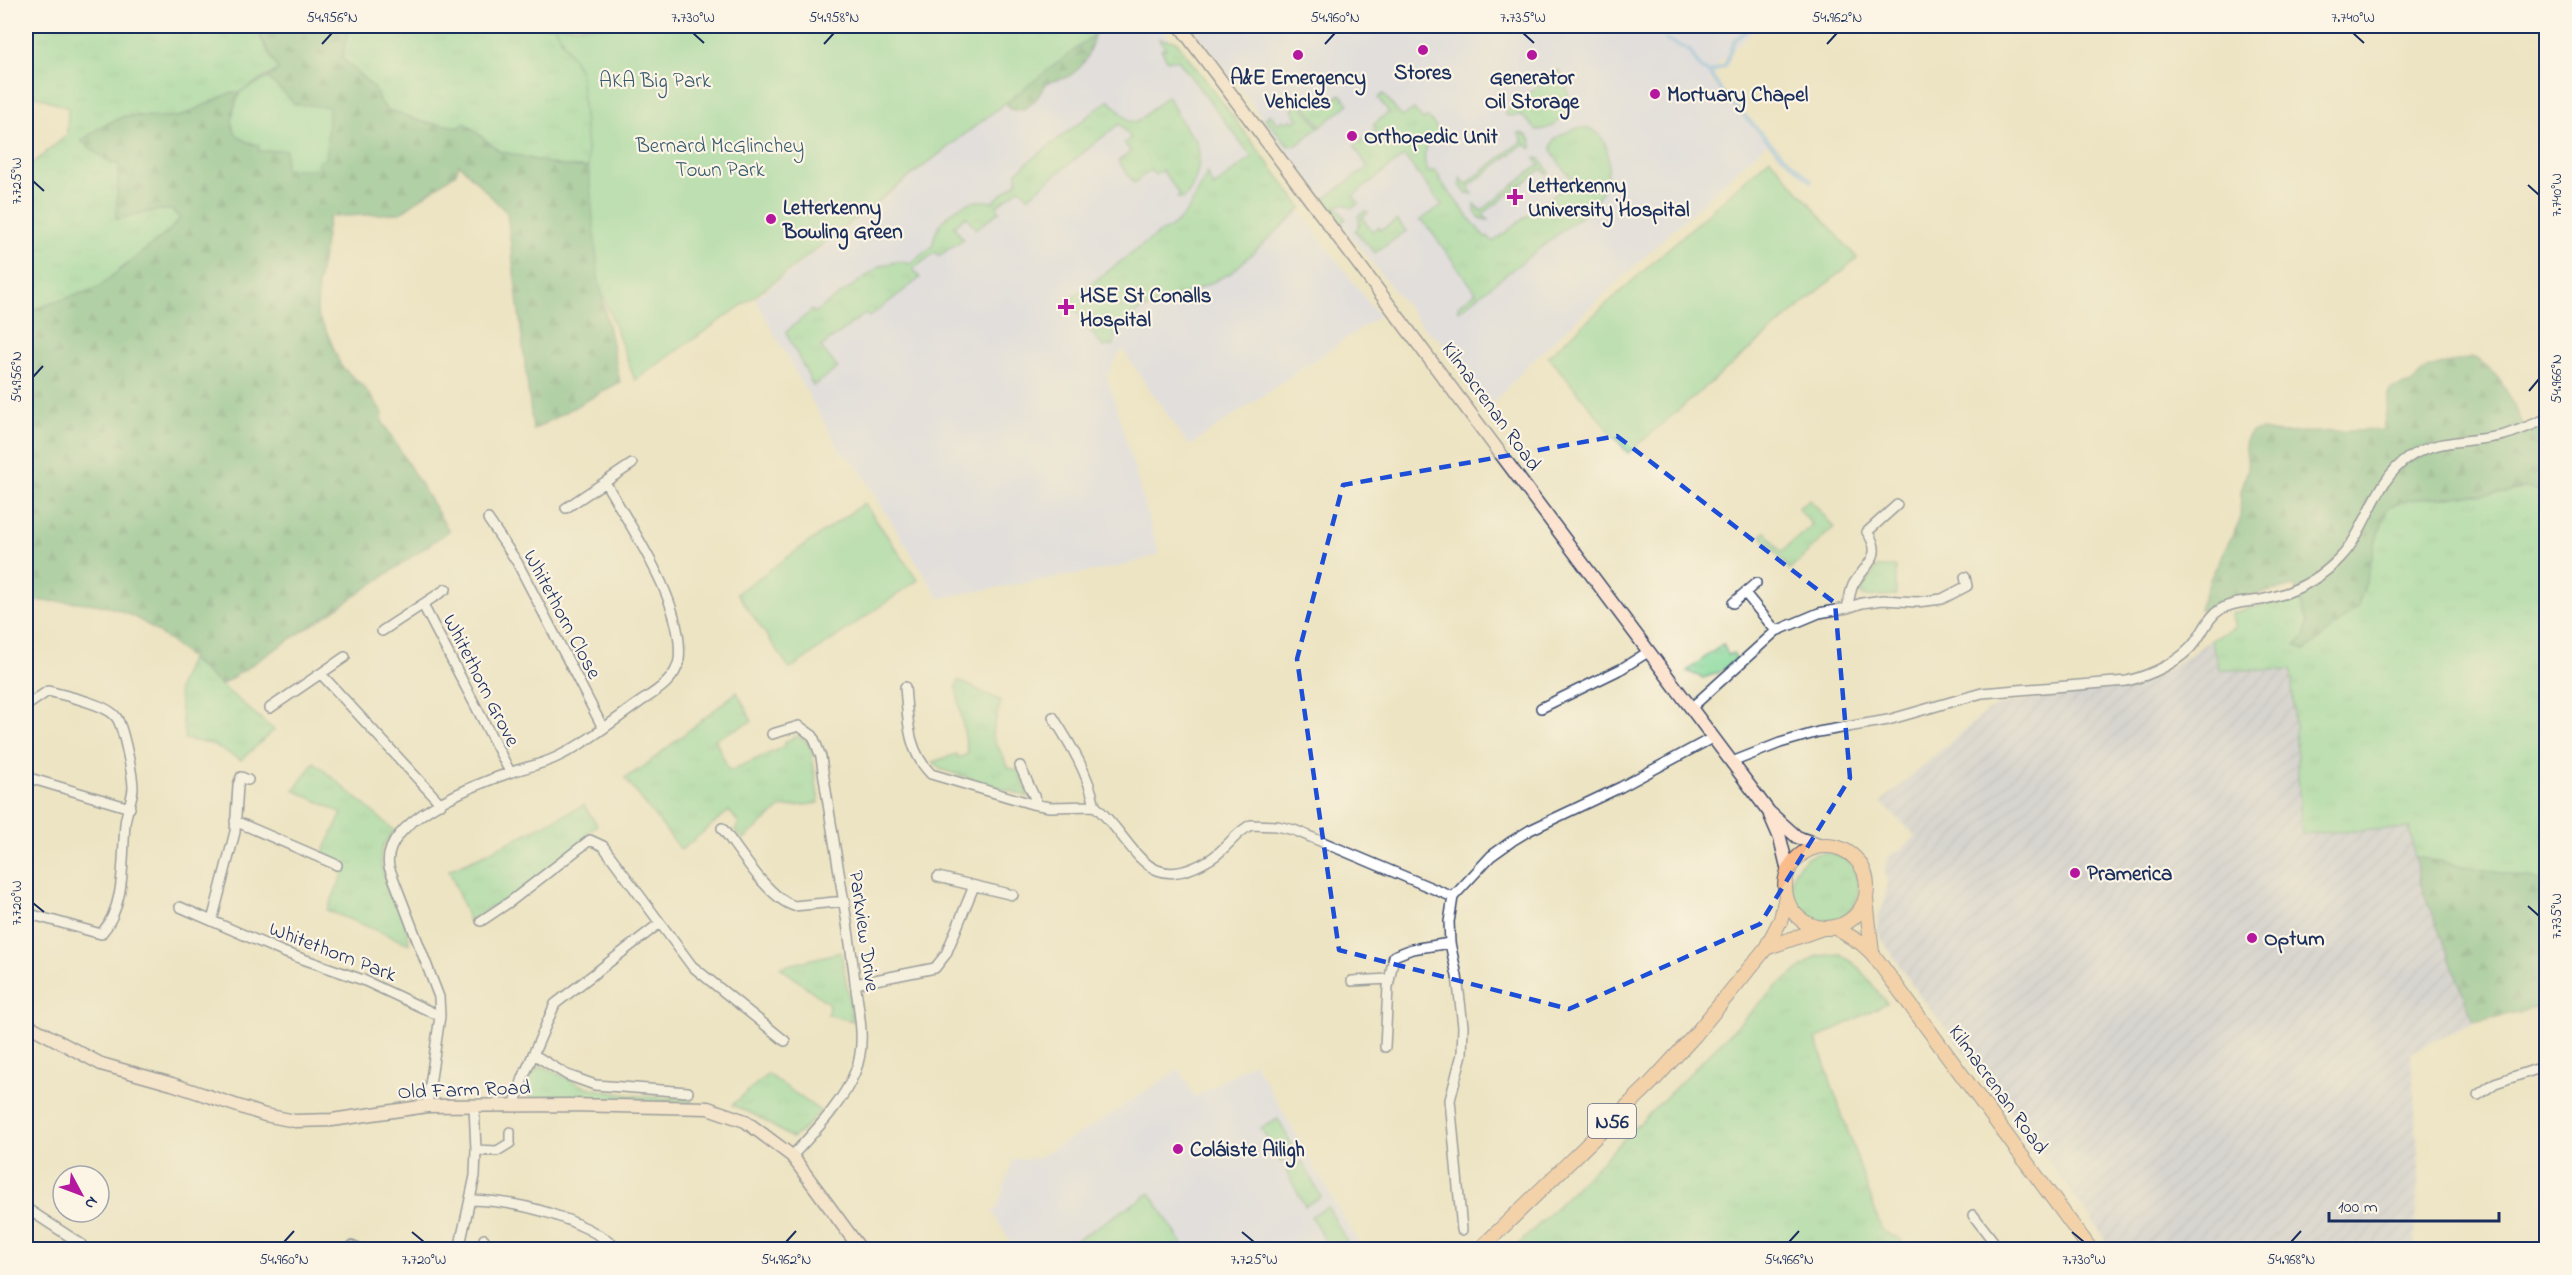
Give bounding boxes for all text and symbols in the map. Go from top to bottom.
text: 54.956°N [306,7,358,29]
text: 7.730°W [671,7,715,29]
text: 54.958°N [809,7,859,29]
text: 54.960°N [1310,7,1360,29]
text: 7.735°W [1500,7,1546,29]
text: 54.962°N [1812,7,1862,29]
text: 7.740°W [2331,7,2375,29]
marker: Stores [1416,43,1430,57]
marker: A&E Emergency Vehicles [1291,48,1305,62]
marker: Generator Oil Storage [1525,48,1539,62]
place label: Stores [1394,59,1452,89]
place label: A&E Emergency Vehicles [1230,64,1366,118]
place label: Generator Oil Storage [1485,64,1580,120]
park label: AKA Big Park [599,67,712,99]
place label: Mortuary Chapel [1667,81,1809,113]
marker: Mortuary Chapel [1648,87,1662,101]
place label: Orthopedic Unit [1364,123,1499,153]
marker: Orthopedic Unit [1345,129,1359,143]
park label: Bernard McGlinchey Town Park [635,132,804,186]
text: 7.725°W [6,157,28,205]
place label: Letterkenny University Hospital [1528,172,1690,228]
text: 7.740°W [2546,173,2568,217]
marker: Letterkenny University Hospital [1506,188,1524,206]
place label: Letterkenny Bowling Green [782,194,903,250]
marker: Letterkenny Bowling Green [764,212,778,226]
place label: HSE St Conalls Hospital [1080,282,1212,336]
marker: HSE St Conalls Hospital [1057,298,1075,316]
street label: Kilmacrenan Road [1433,336,1548,478]
text: 54.956°N [6,351,28,403]
text: 54.966°N [2546,354,2568,404]
street label: Whitethorn Close [515,545,608,685]
street label: Whitethorn Grove [434,609,527,753]
place label: Pramerica [2087,860,2172,890]
marker: Pramerica [2068,866,2082,880]
street label: Parkview Drive [840,869,886,994]
text: 7.720°W [6,880,28,926]
text: 7.735°W [2546,893,2568,939]
street label: Whitethorn Park [264,915,401,991]
place label: Optum [2264,925,2325,955]
marker: Optum [2245,931,2259,945]
street label: Kilmacrenan Road [1940,1019,2055,1161]
street label: Old Farm Road [397,1074,531,1108]
road number: N56 [1588,1104,1636,1138]
place label: Coláiste Ailigh [1190,1136,1305,1168]
marker: Coláiste Ailigh [1171,1142,1185,1156]
north arrow [51,1164,111,1224]
scale bar [2329,1185,2498,1223]
text: N [78,1191,103,1215]
text: 100 m [2338,1195,2378,1221]
text: 54.960°N [259,1249,309,1271]
text: 7.720°W [401,1249,447,1271]
text: 54.962°N [761,1249,811,1271]
text: 7.725°W [1230,1249,1278,1271]
text: 54.966°N [1764,1249,1814,1271]
text: 7.730°W [2062,1249,2106,1271]
text: 54.968°N [2267,1249,2315,1271]

